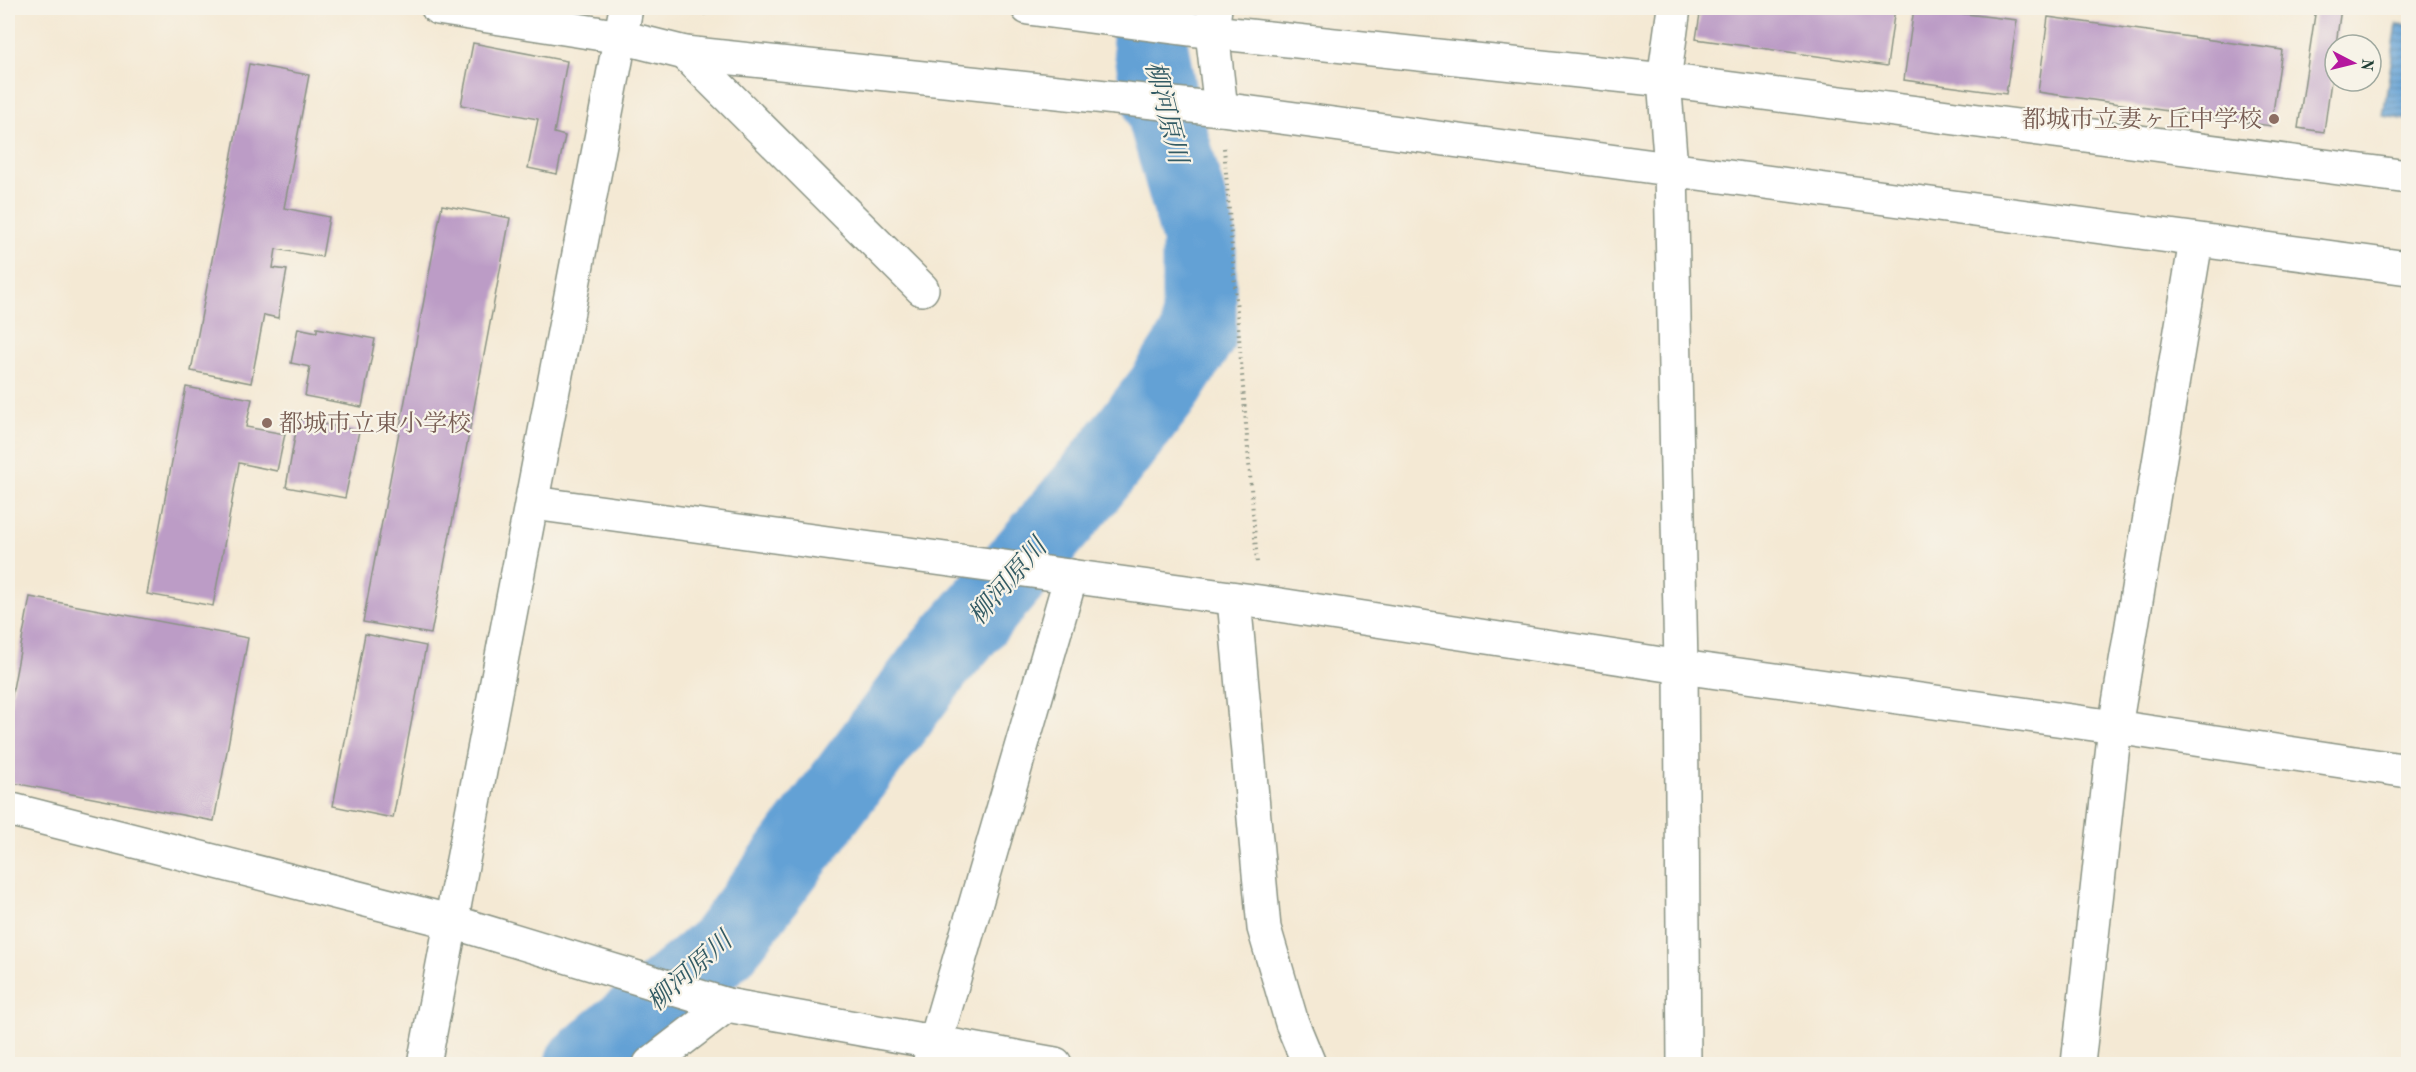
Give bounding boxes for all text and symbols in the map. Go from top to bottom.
north arrow [2323,33,2383,93]
water label: 柳河原川 [1140,58,1193,169]
text: N [2357,58,2375,72]
place label: 都城市立妻ヶ丘中学校 [2022,106,2262,133]
marker: 都城市立妻ヶ丘中学校 [2267,112,2281,126]
place label: 都城市立東小学校 [279,410,471,437]
marker: 都城市立東小学校 [260,416,274,430]
water label: 柳河原川 [963,531,1054,630]
water label: 柳河原川 [642,925,740,1017]

